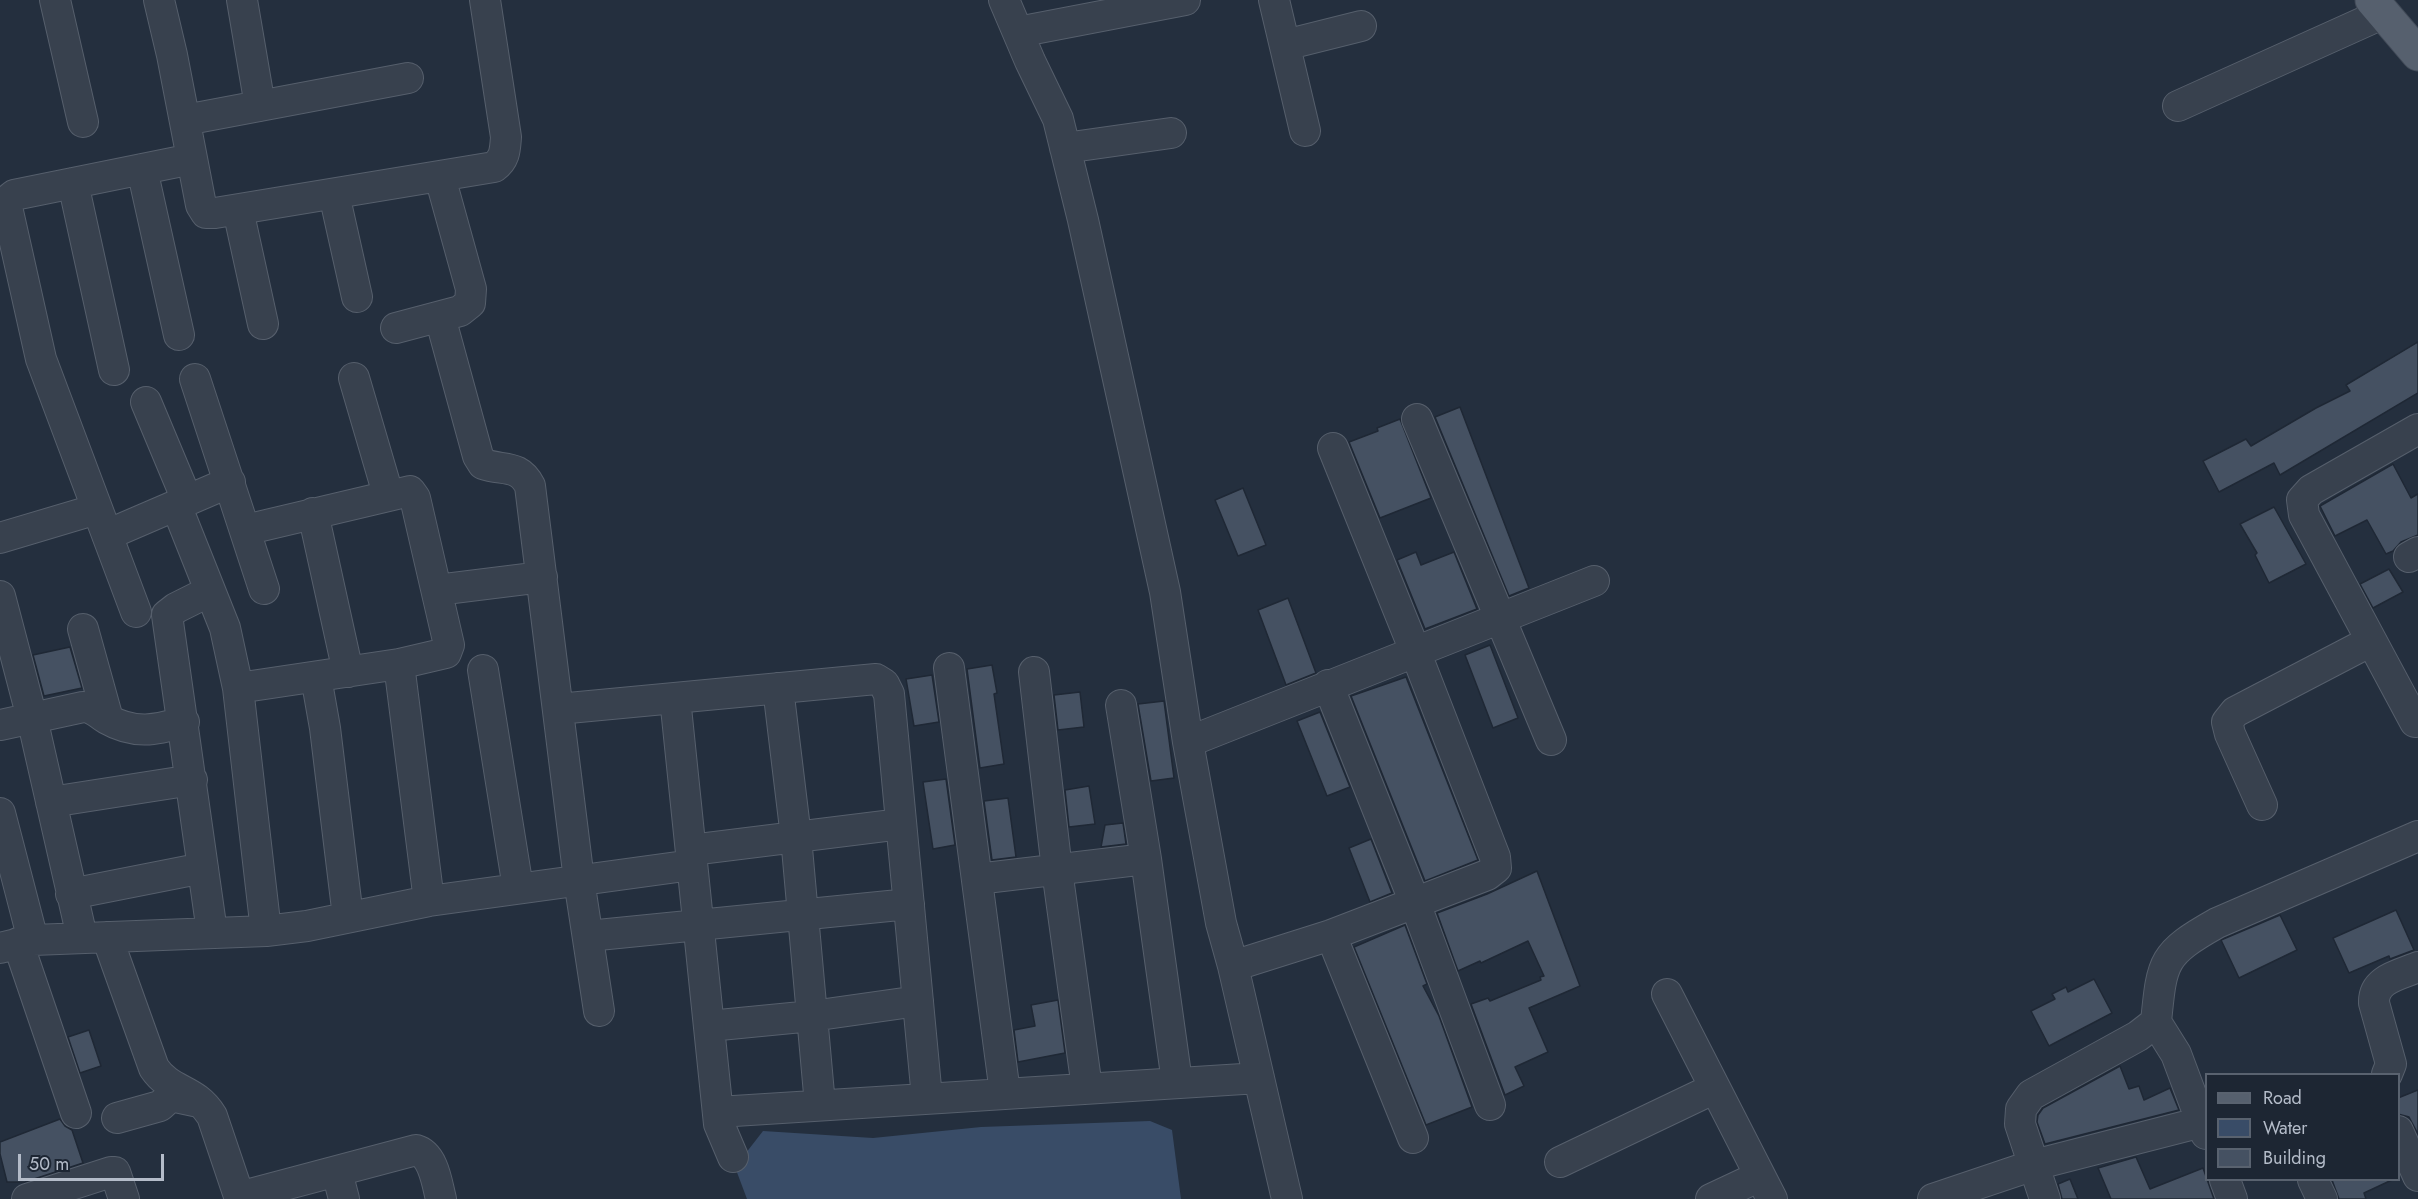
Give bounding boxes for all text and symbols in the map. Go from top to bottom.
legend [2205,1073,2400,1181]
text: Road [2263,1085,2302,1111]
text: Water [2263,1115,2307,1141]
scale bar [21,1142,166,1180]
text: Building [2263,1145,2326,1171]
text: 50 m [29,1151,69,1177]

